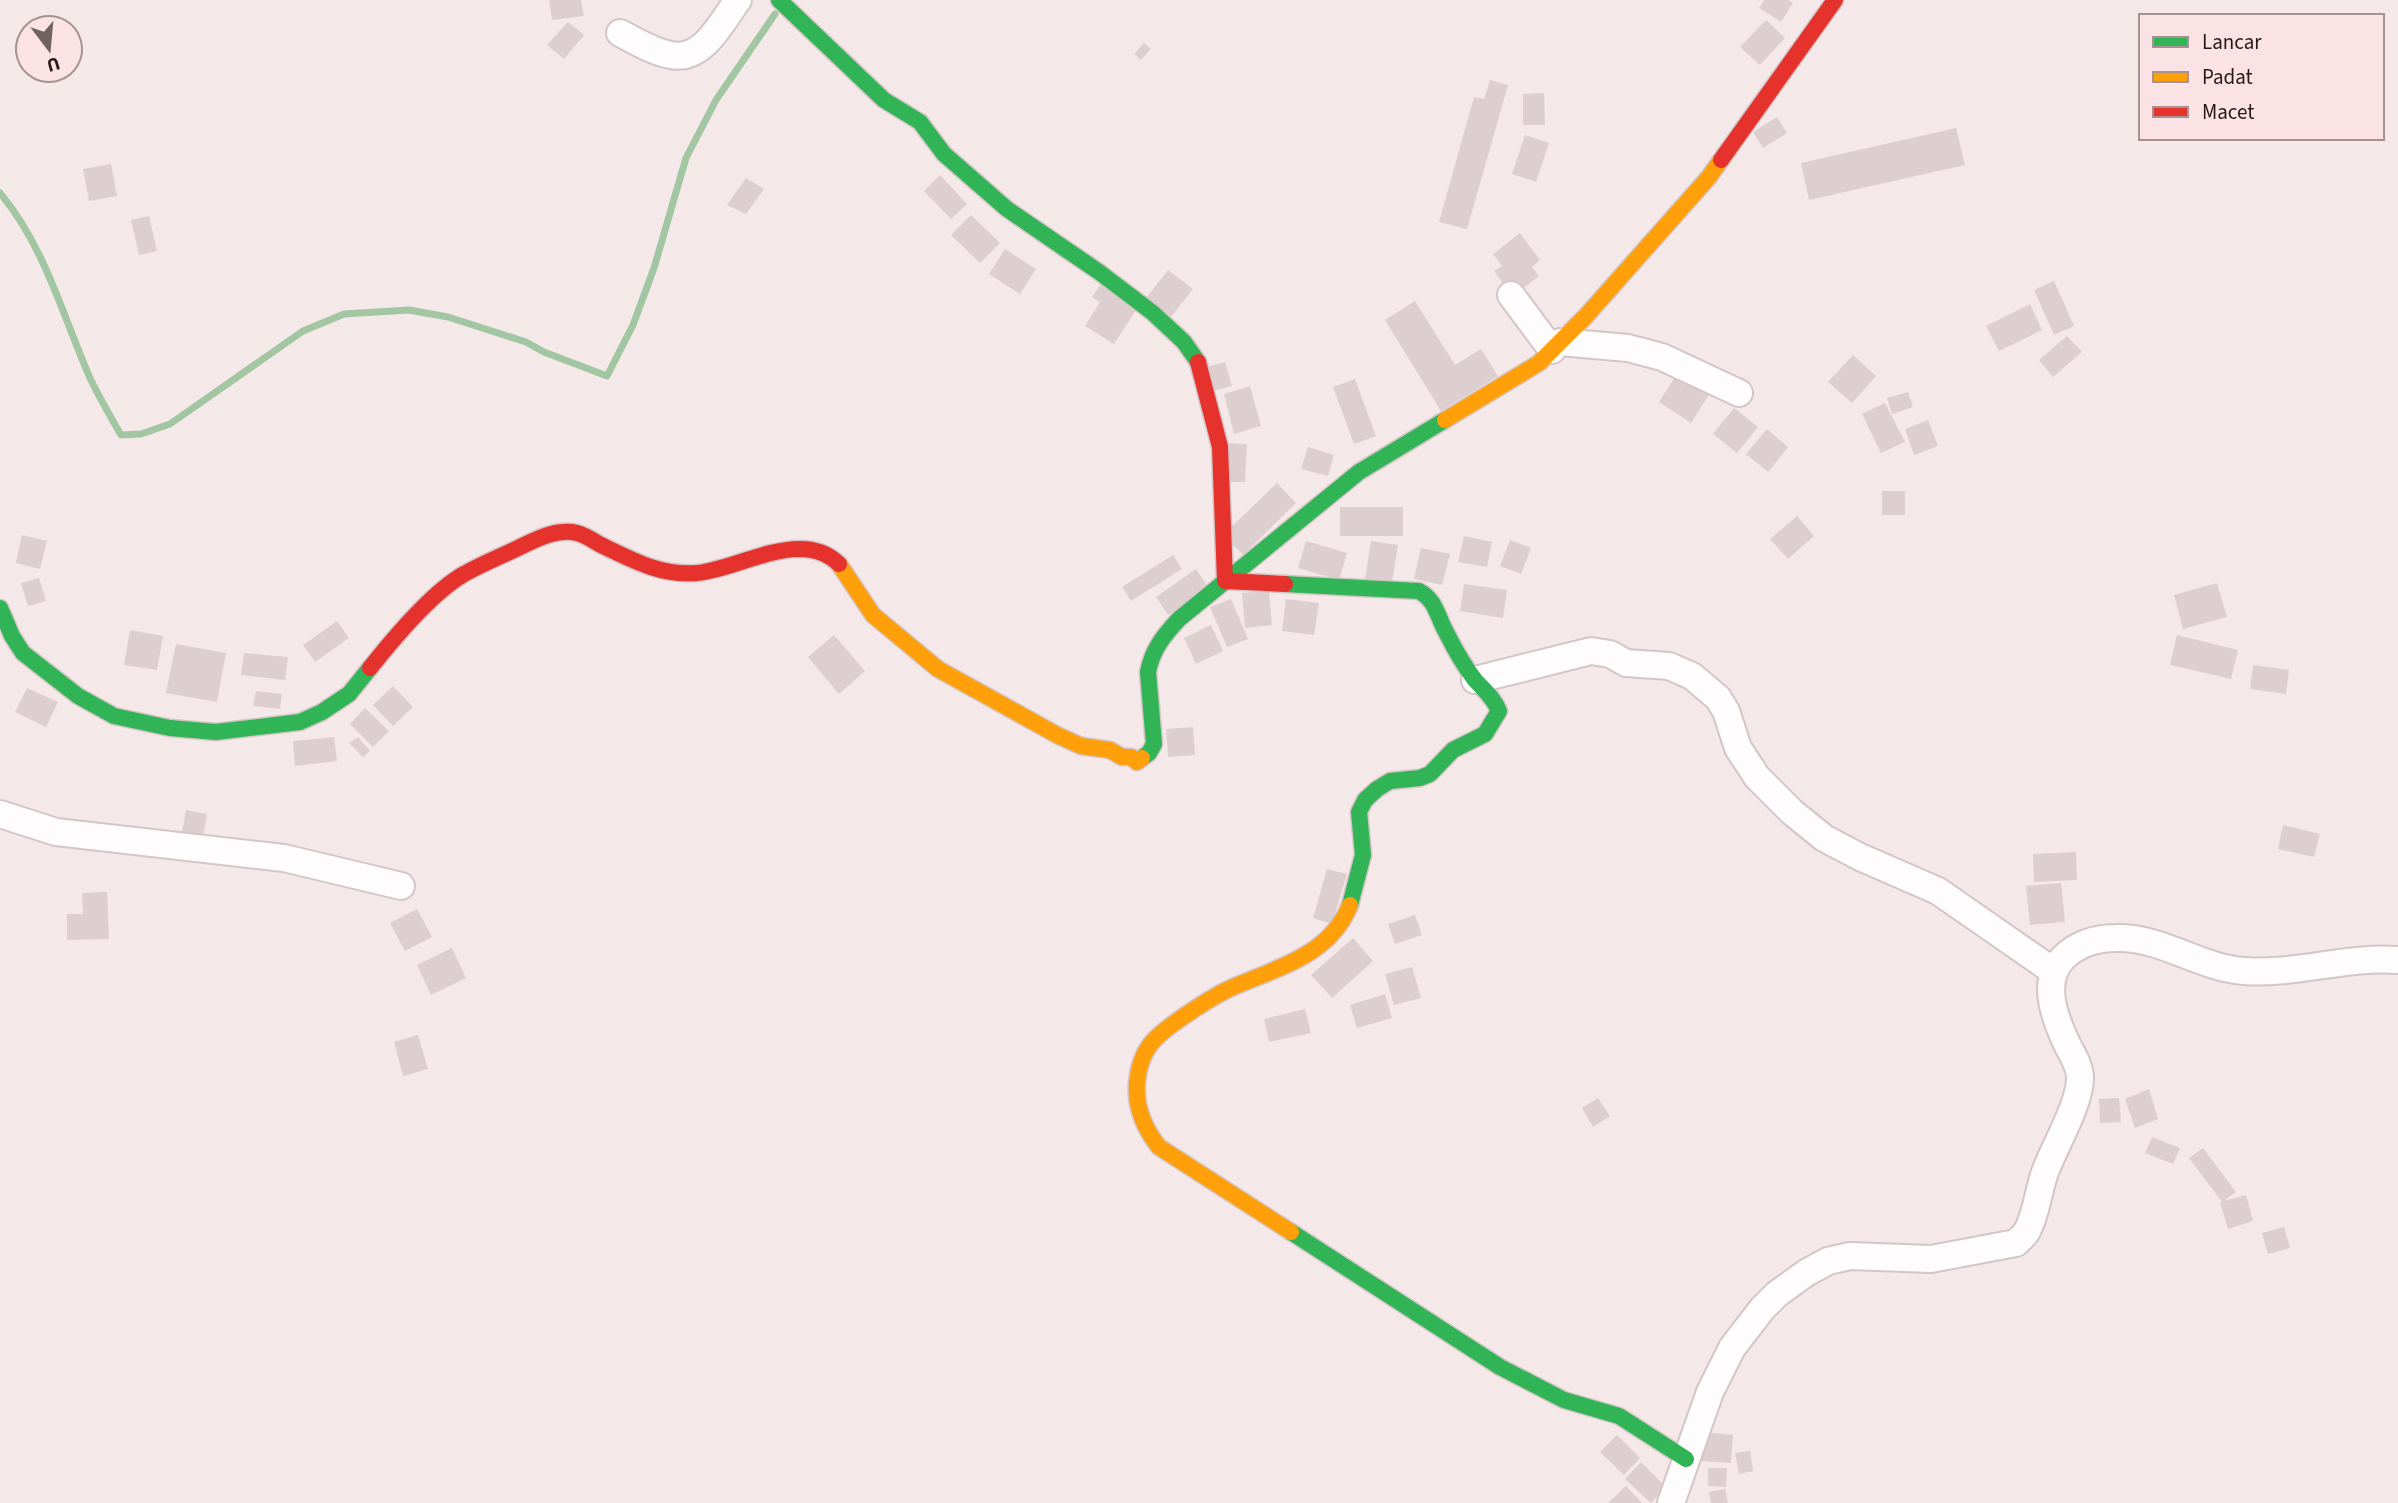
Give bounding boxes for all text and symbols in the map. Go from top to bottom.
north arrow [14,14,84,84]
legend [2139,14,2384,140]
text: Lancar [2202,27,2262,57]
text: U [43,49,63,79]
text: Padat [2202,62,2253,92]
text: Macet [2202,97,2254,127]

